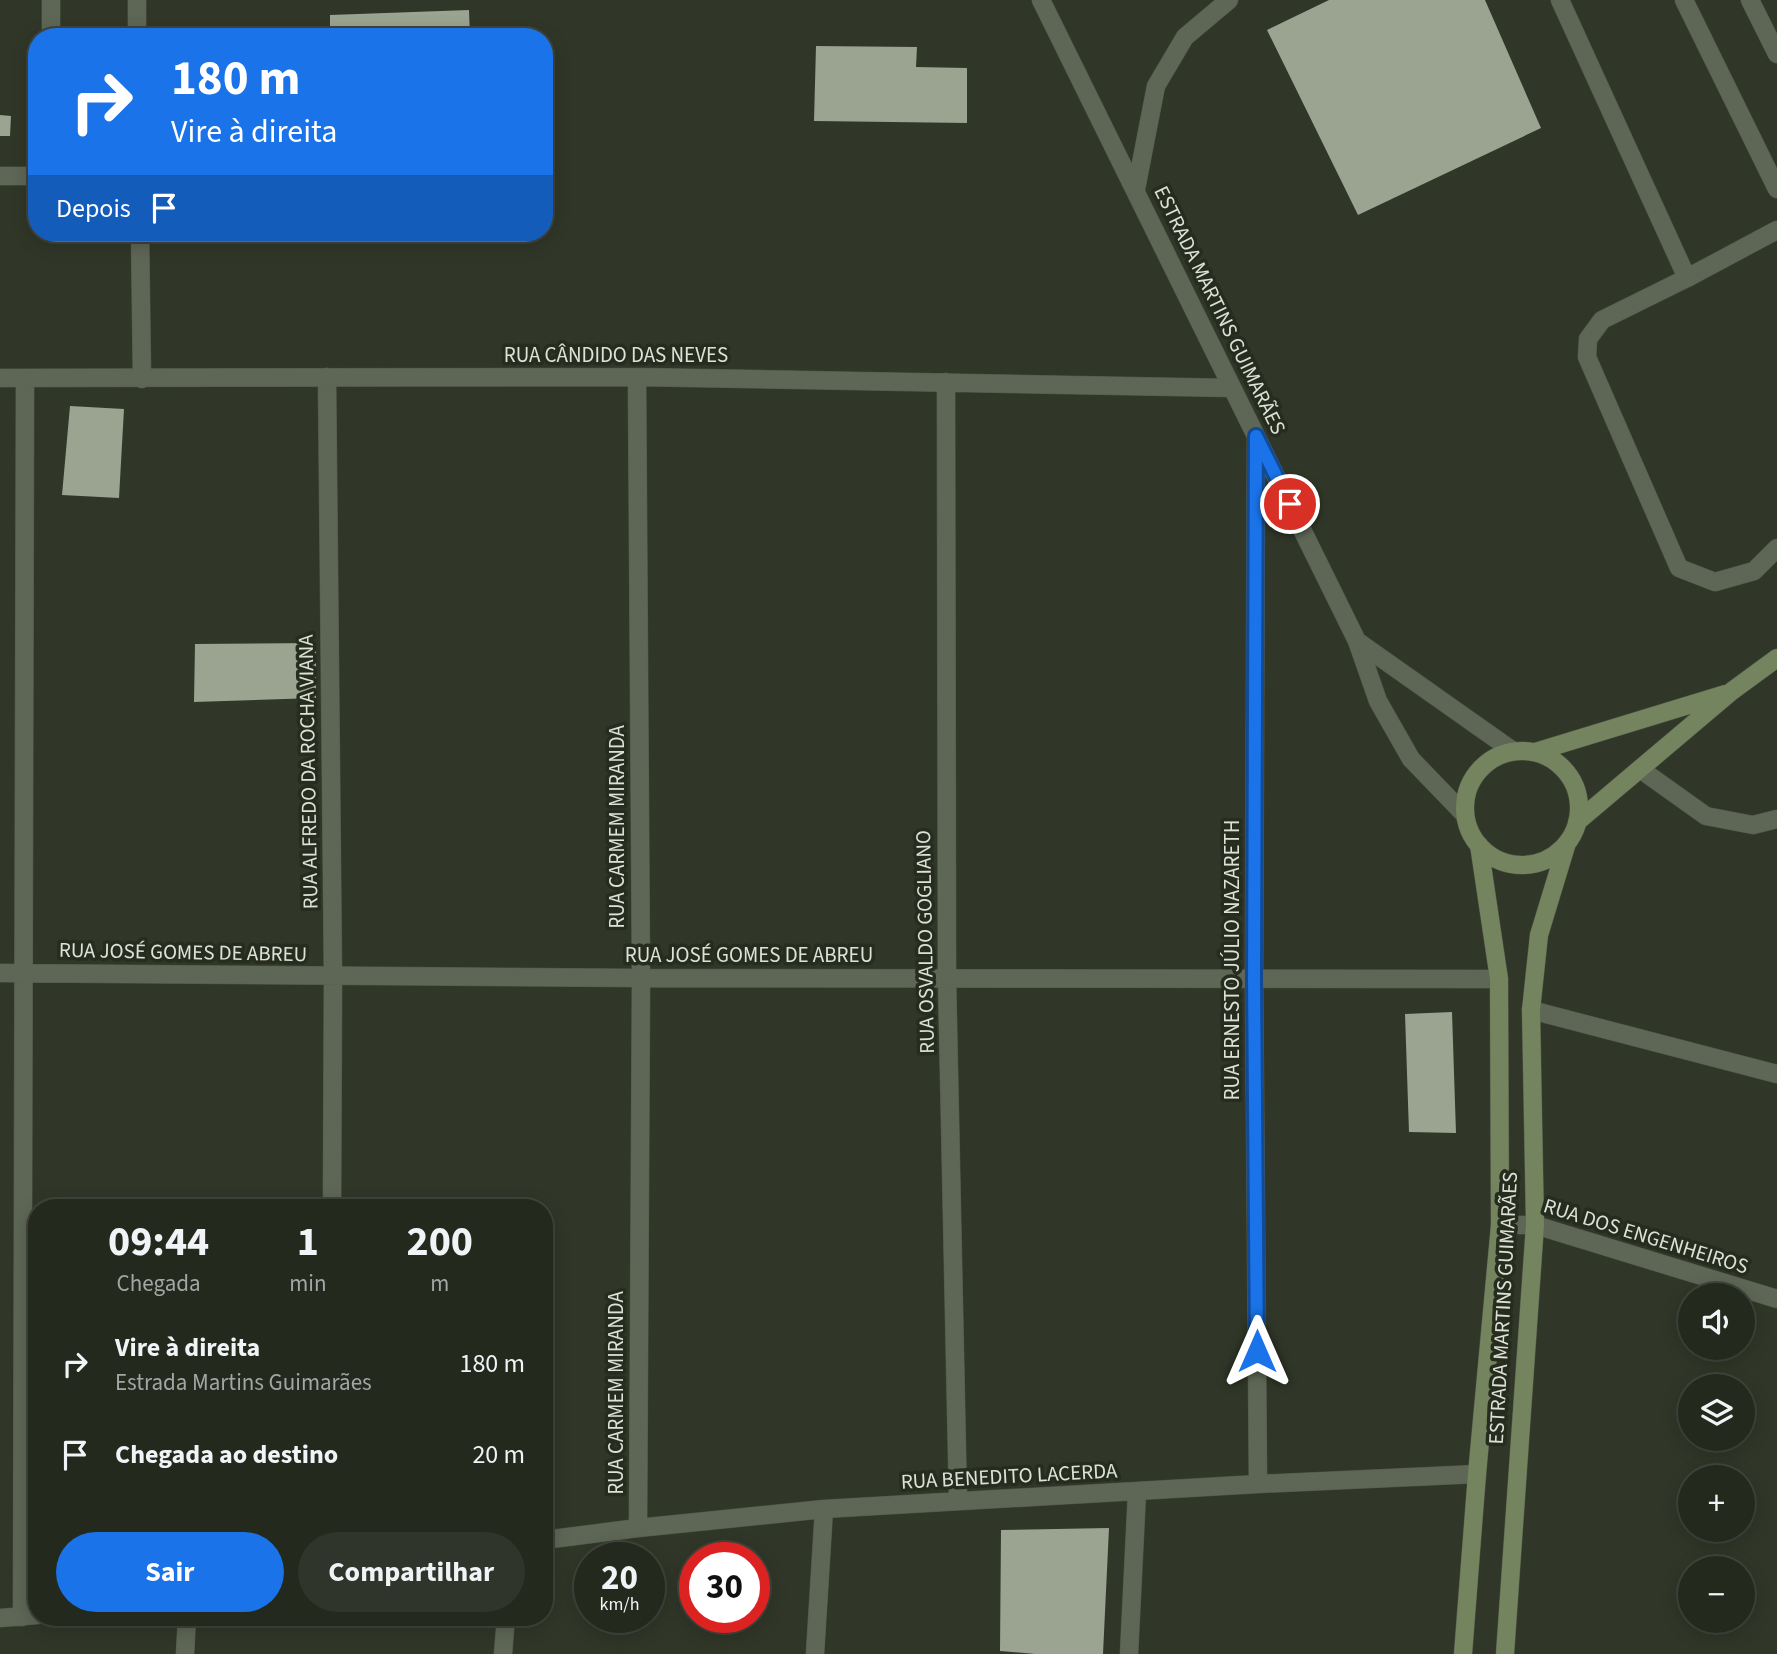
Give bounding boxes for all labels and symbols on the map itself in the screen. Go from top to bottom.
street label: ESTRADA MARTINS GUIMARÃES [1147,181,1293,439]
street label: RUA CÂNDIDO DAS NEVES [504,340,728,370]
pin [1260,474,1320,534]
street label: RUA ALFREDO DA ROCHA VIANA [291,634,325,910]
street label: RUA CARMEM MIRANDA [602,725,632,929]
street label: RUA ERNESTO JÚLIO NAZARETH [1217,820,1247,1100]
street label: RUA OSVALDO GOGLIANO [908,830,942,1054]
street label: RUA JOSÉ GOMES DE ABREU [59,935,307,969]
street label: RUA JOSÉ GOMES DE ABREU [625,940,873,970]
street label: ESTRADA MARTINS GUIMARÃES [1481,1171,1525,1445]
street label: RUA DOS ENGENHEIROS [1540,1191,1752,1281]
street label: RUA CARMEM MIRANDA [601,1291,631,1495]
position arrow [1220,1314,1294,1388]
street label: RUA BENEDITO LACERDA [900,1455,1119,1497]
speed limit sign: 30 [679,1542,770,1633]

